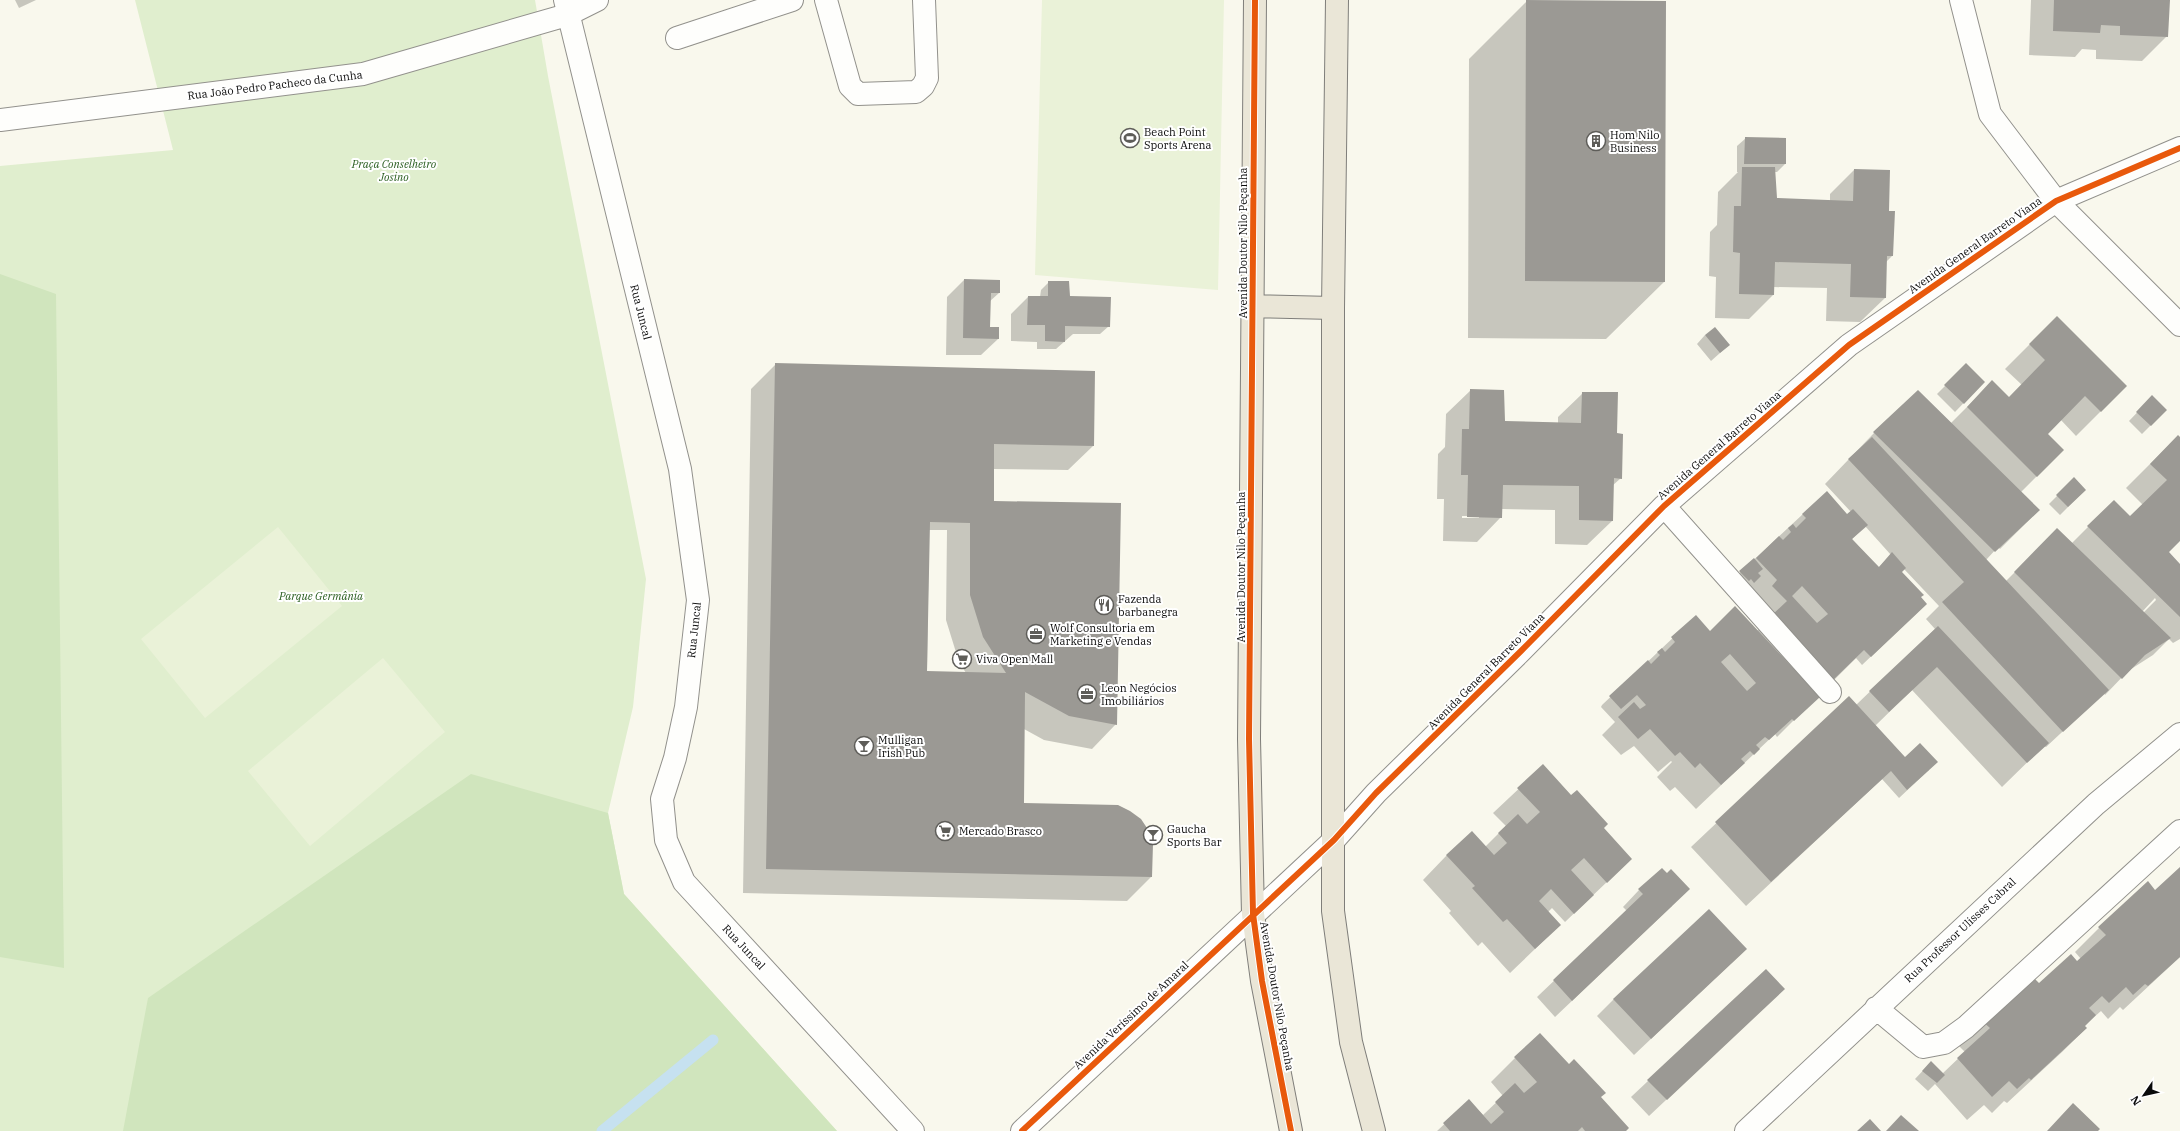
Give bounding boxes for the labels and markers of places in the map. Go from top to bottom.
place label: Beach Point Sports Arena [1144,125,1212,152]
sports icon: Beach Point Sports Arena [1119,127,1141,149]
place label: Hom Nilo Business [1610,128,1659,155]
building icon: Hom Nilo Business [1585,130,1607,152]
place label: Fazenda barbanegra [1118,592,1178,619]
restaurant icon: Fazenda barbanegra [1093,594,1115,616]
place label: Wolf Consultoria em Marketing e Vendas [1050,621,1156,648]
office icon: Wolf Consultoria em Marketing e Vendas [1025,623,1047,645]
supermarket icon: Viva Open Mall [951,648,973,670]
place label: Viva Open Mall [976,652,1053,666]
place label: Leon Negócios Imobiliários [1101,681,1177,708]
office icon: Leon Negócios Imobiliários [1076,683,1098,705]
place label: Mulligan Irish Pub [878,733,926,760]
bar icon: Mulligan Irish Pub [853,735,875,757]
supermarket icon: Mercado Brasco [934,820,956,842]
place label: Gaucha Sports Bar [1167,822,1222,849]
place label: Mercado Brasco [959,824,1042,838]
bar icon: Gaucha Sports Bar [1142,824,1164,846]

